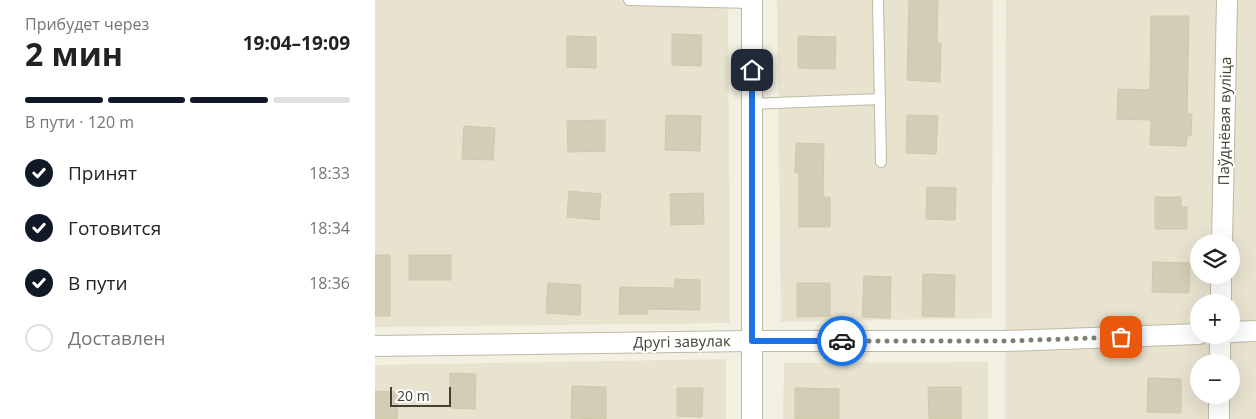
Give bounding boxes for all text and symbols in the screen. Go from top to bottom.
text: Прибудет через [25,13,149,35]
text: 19:04–19:09 [243,30,350,56]
text: 2 мин [25,32,123,75]
pin [731,49,773,91]
icon: home [738,56,766,84]
street label: Паўднёвая вуліца [1213,56,1235,185]
text: В пути · 120 m [25,111,134,133]
icon: check [25,159,53,187]
text: Принят [68,160,137,186]
text: 18:33 [309,162,350,184]
icon: check [25,214,53,242]
text: Готовится [68,215,161,241]
text: 18:34 [309,217,350,239]
map controls [1190,234,1240,404]
button: layers [1190,234,1240,284]
icon: check [25,269,53,297]
text: В пути [68,270,128,296]
text: 18:36 [309,272,350,294]
button: + [1190,294,1240,344]
courier [817,316,867,366]
pin [1100,316,1142,358]
icon: bag [1107,323,1135,351]
text: Доставлен [68,325,166,351]
icon: car [828,327,856,355]
street label: Другі завулак [633,330,731,352]
button: − [1190,354,1240,404]
scale bar [390,384,451,407]
text: 20 m [397,386,430,405]

